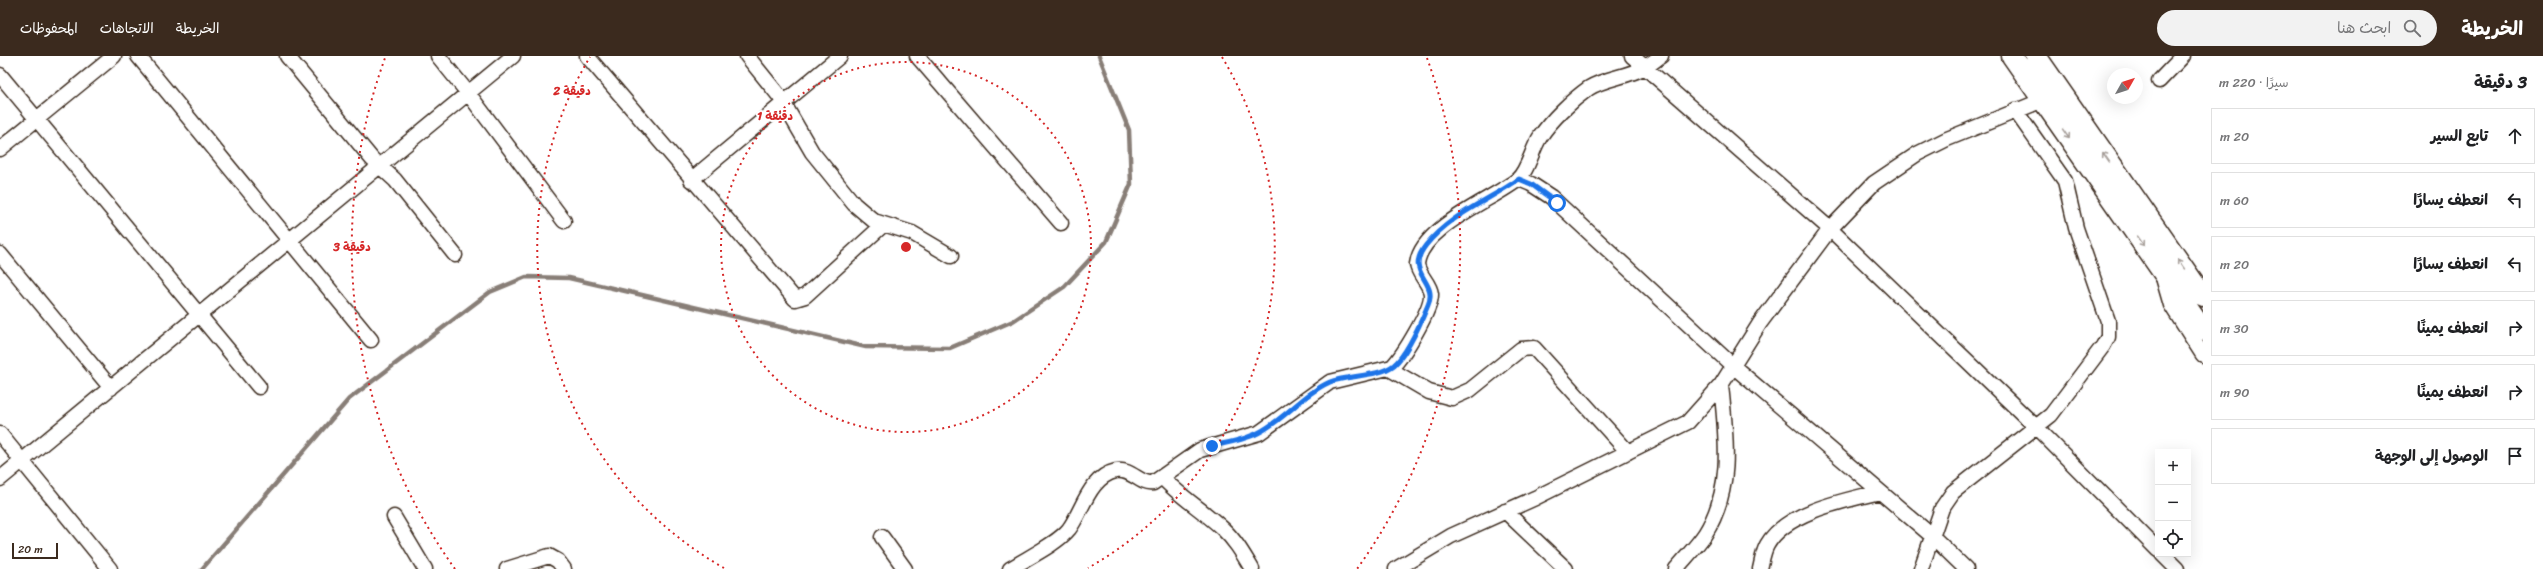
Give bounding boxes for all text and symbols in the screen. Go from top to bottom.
search box [2157,10,2437,46]
text: الخريطة [2461,12,2523,45]
text: ابحث هنا [2337,15,2391,41]
text: المحفوظات [20,16,78,41]
text: الاتجاهات [100,16,154,41]
text: الخريطة [176,16,219,41]
icon: search [2401,17,2423,39]
text: 3 دقيقة [2474,67,2527,97]
north arrow [2107,68,2143,104]
text: سيرًا · 220 m [2219,71,2288,94]
text: 2 دقيقة [552,80,591,102]
text: 1 دقيقة [757,105,793,127]
text: تابع السير [2431,123,2488,149]
text: 20 m [2220,125,2249,148]
icon: ahead [2504,125,2526,147]
one-way arrow [2062,128,2070,139]
one-way arrow [2102,152,2110,163]
text: انعطف يسارًا [2413,187,2488,213]
text: 60 m [2220,189,2249,212]
icon: left [2504,189,2526,211]
route start [1548,194,1566,212]
one-way arrow [2137,235,2145,246]
text: 3 دقيقة [332,236,371,258]
centre of rings [899,240,913,254]
text: انعطف يسارًا [2413,251,2488,277]
text: 20 m [2220,253,2249,276]
icon: left [2504,253,2526,275]
one-way arrow [2177,259,2185,270]
text: انعطف يمينًا [2417,315,2488,341]
text: 30 m [2220,317,2249,340]
icon: right [2504,317,2526,339]
text: انعطف يمينًا [2417,379,2488,405]
text: 90 m [2220,381,2250,404]
icon: right [2504,381,2526,403]
route end [1203,437,1221,455]
text: الوصول إلى الوجهة [2375,443,2488,469]
icon: arrive [2504,445,2526,467]
map controls [2155,449,2191,557]
button: + [2155,449,2191,485]
button: − [2155,485,2191,521]
button: locate [2155,521,2191,557]
text: 20 m [18,540,43,559]
scale bar [12,541,58,560]

